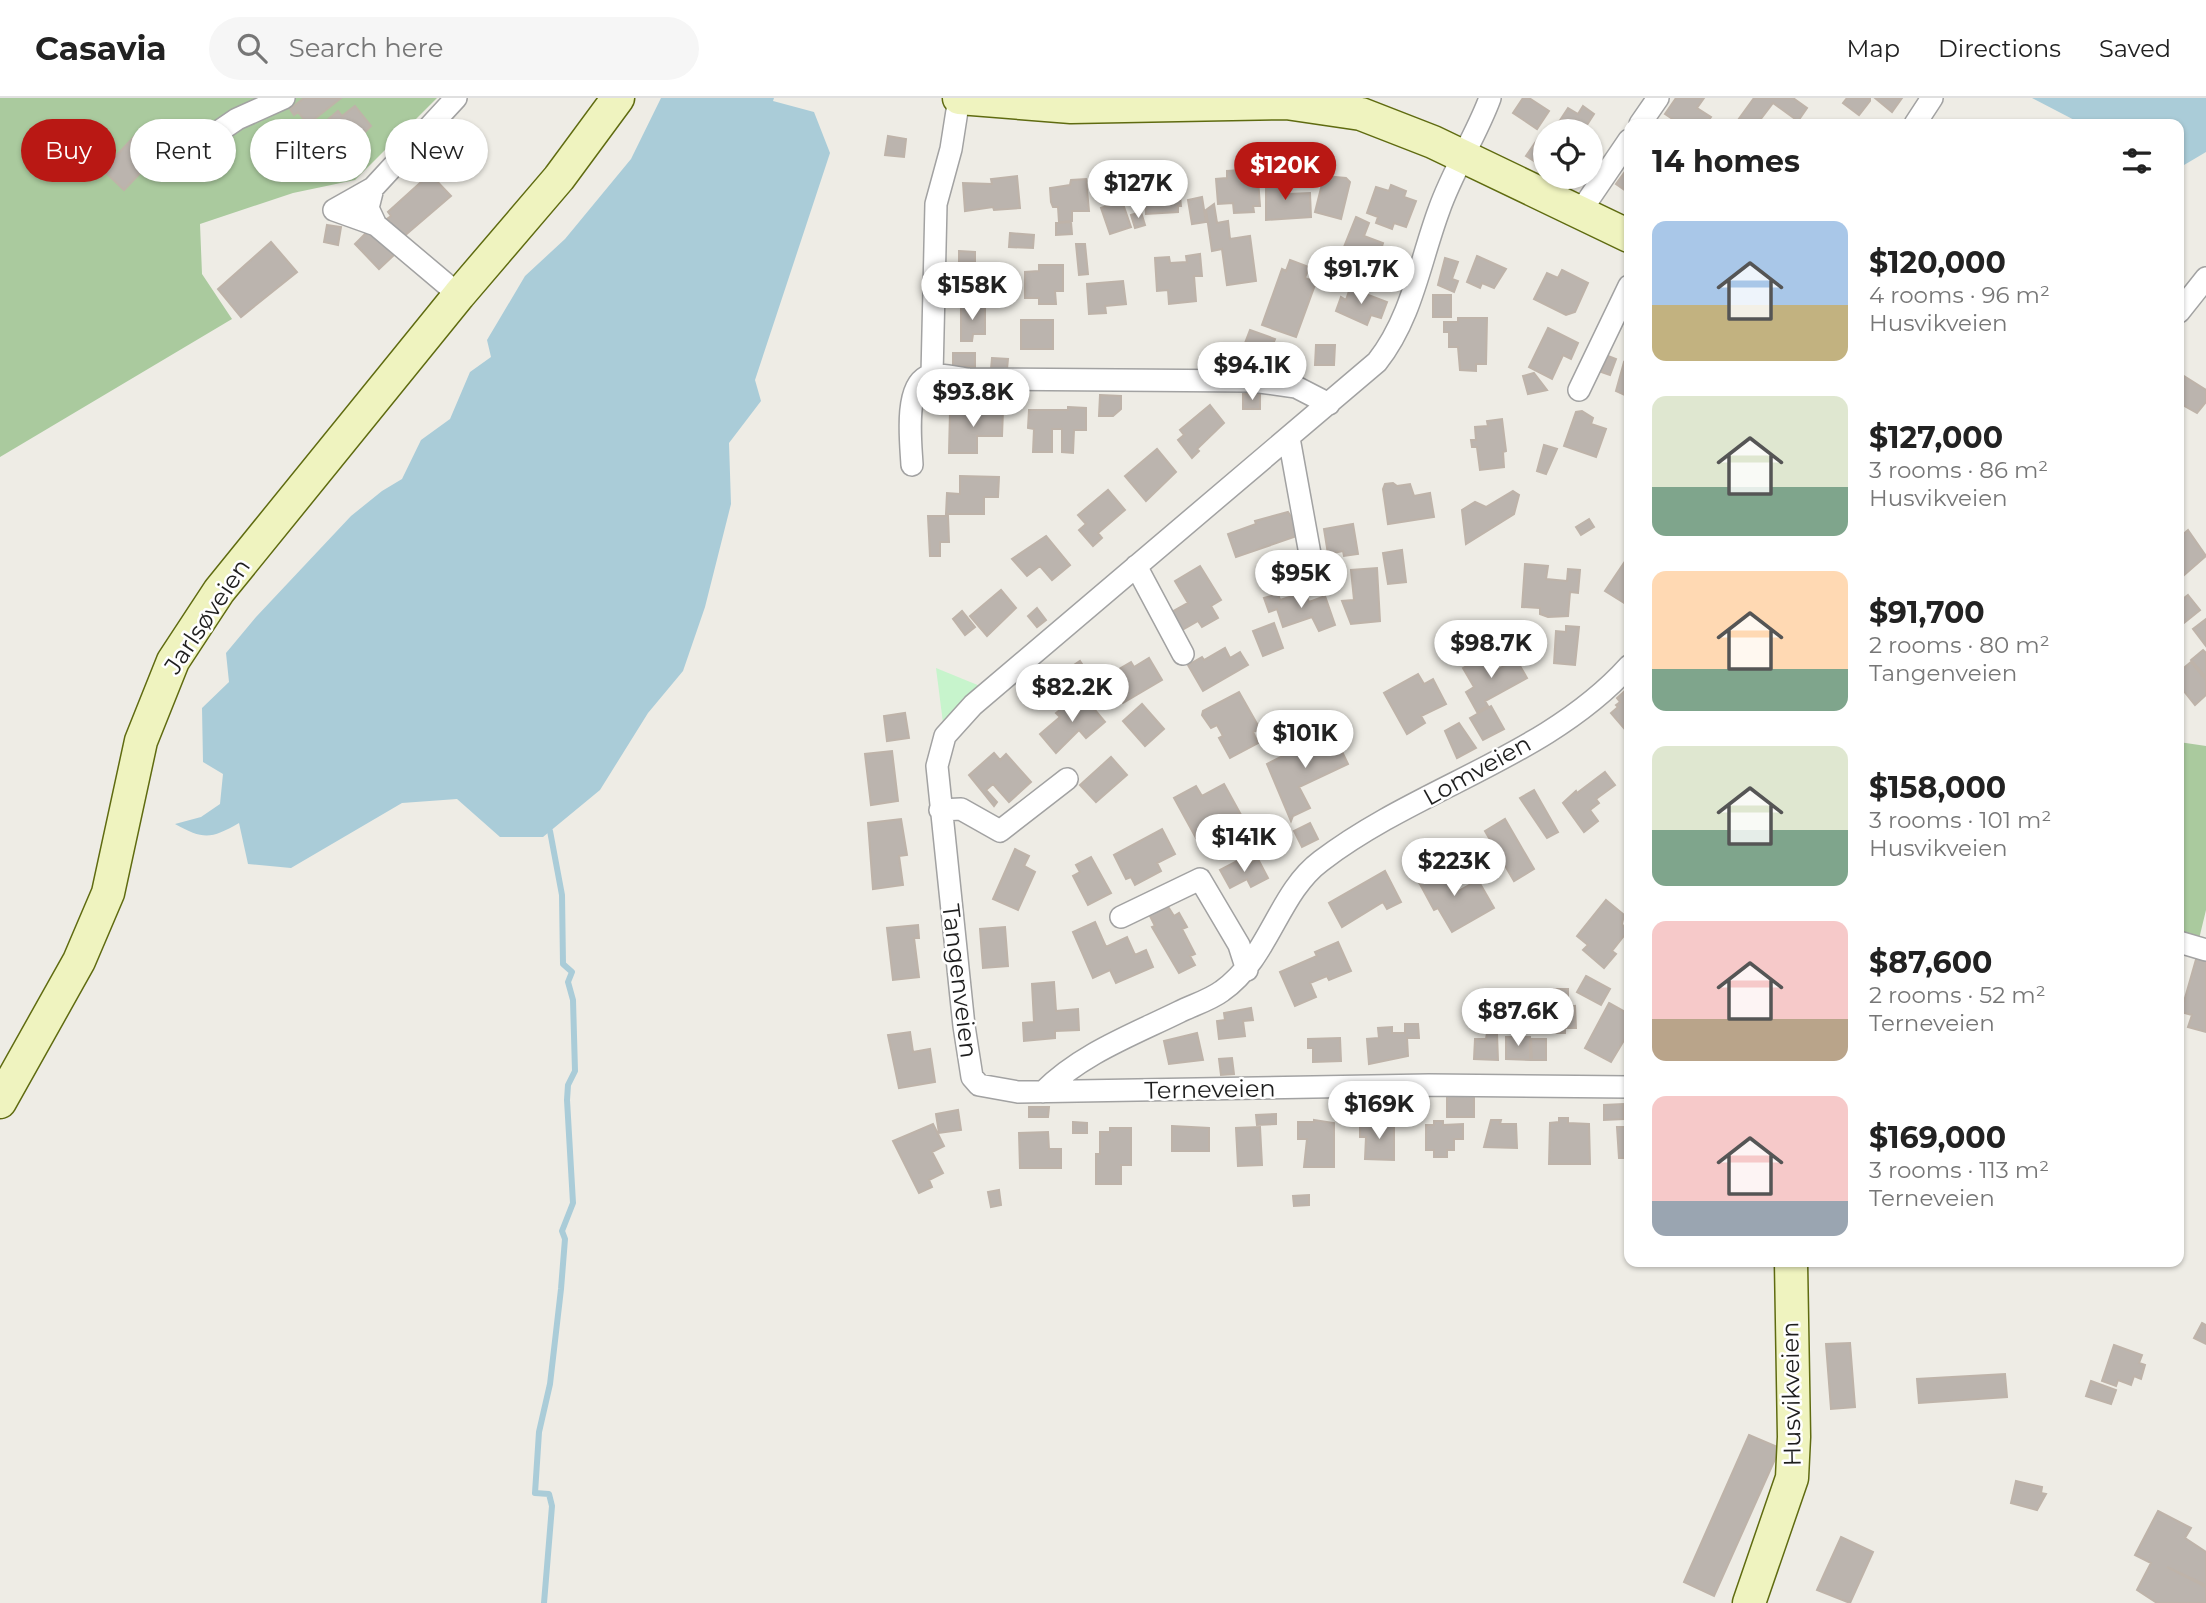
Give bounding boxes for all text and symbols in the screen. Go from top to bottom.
search box [209,17,699,80]
text: Casavia [35,28,167,68]
icon: search [233,29,271,67]
text: Search here [289,32,443,64]
text: Map [1847,34,1900,63]
text: Directions [1938,34,2061,63]
text: Saved [2099,34,2171,63]
chip: Buy [21,119,116,182]
chip: Rent [130,119,236,182]
chip: Filters [250,119,371,182]
chip: New [385,119,488,182]
map controls [1533,119,1603,189]
button: locate [1533,119,1603,189]
pin: $120K [1236,142,1334,202]
icon: filters [2118,142,2156,180]
text: 14 homes [1652,143,1800,180]
text: $120K [1250,151,1320,179]
pin: $127K [1089,160,1187,220]
text: $127K [1104,169,1172,197]
text: $120,000 [1869,244,2006,281]
pin: $91.7K [1304,246,1418,306]
icon: home [1708,249,1792,333]
text: $91.7K [1324,255,1398,283]
pin: $158K [923,262,1021,322]
text: $158K [937,271,1007,299]
text: 4 rooms · 96 m² [1869,281,2050,309]
text: Husvikveien [1869,309,2008,337]
pin: $94.1K [1195,342,1309,402]
text: $94.1K [1213,351,1291,379]
pin: $93.8K [916,370,1030,429]
text: $93.8K [933,378,1013,406]
text: $127,000 [1869,419,2003,456]
icon: home [1708,424,1792,508]
text: 3 rooms · 86 m² [1869,456,2048,484]
text: Husvikveien [1869,484,2008,512]
pin: $95K [1260,550,1342,610]
street label: Jarlsøveien [157,553,256,680]
text: $95K [1271,559,1331,587]
text: $91,700 [1869,594,1985,631]
icon: home [1708,599,1792,683]
pin: $98.7K [1434,620,1548,680]
text: $98.7K [1450,629,1532,657]
text: 2 rooms · 80 m² [1869,631,2050,659]
text: Tangenveien [1869,659,2017,687]
pin: $82.2K [1015,664,1129,724]
text: $82.2K [1032,673,1112,701]
pin: $101K [1256,710,1354,770]
text: $101K [1272,719,1338,747]
street label: Lomveien [1418,729,1536,811]
text: $158,000 [1869,769,2006,806]
icon: home [1708,774,1792,858]
text: 3 rooms · 101 m² [1869,806,2051,834]
pin: $141K [1195,814,1293,874]
text: $141K [1212,823,1276,851]
text: Husvikveien [1869,834,2008,862]
pin: $223K [1405,838,1503,898]
text: $223K [1418,847,1490,875]
street label: Tangenveien [936,902,984,1060]
text: $87,600 [1869,944,1992,981]
icon: home [1708,949,1792,1033]
text: 2 rooms · 52 m² [1869,981,2046,1009]
pin: $87.6K [1461,988,1575,1048]
text: $87.6K [1478,997,1558,1025]
text: Terneveien [1869,1009,1995,1037]
street label: Terneveien [1144,1073,1276,1105]
pin: $169K [1330,1082,1428,1141]
text: $169K [1344,1090,1414,1118]
text: $169,000 [1869,1119,2006,1156]
icon: home [1708,1124,1792,1208]
text: 3 rooms · 113 m² [1869,1156,2049,1184]
text: Terneveien [1869,1184,1995,1212]
street label: Husvikveien [1775,1321,1807,1467]

